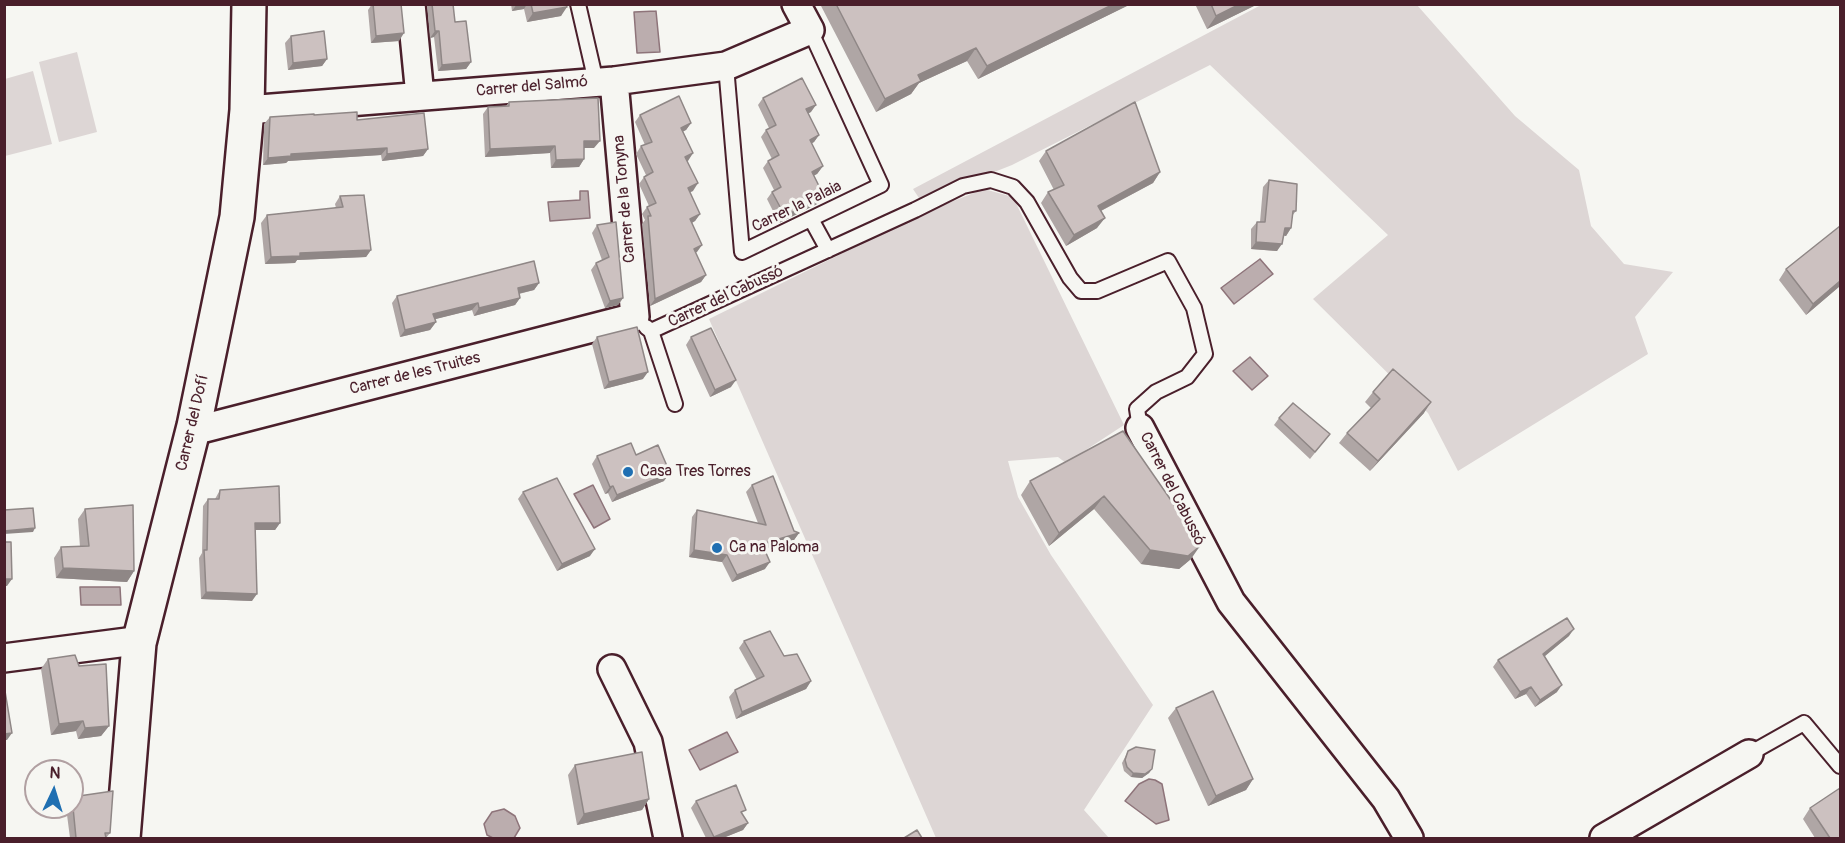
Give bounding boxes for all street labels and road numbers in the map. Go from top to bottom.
street label: Carrer del Salmó [475,73,589,101]
street label: Carrer de la Tonyna [610,134,640,264]
street label: Carrer la Palaia [749,177,845,237]
street label: Carrer del Cabussó [665,262,787,332]
street label: Carrer de les Truites [348,349,482,399]
street label: Carrer del Dofí [173,373,213,473]
street label: Carrer del Cabussó [1135,429,1209,549]

